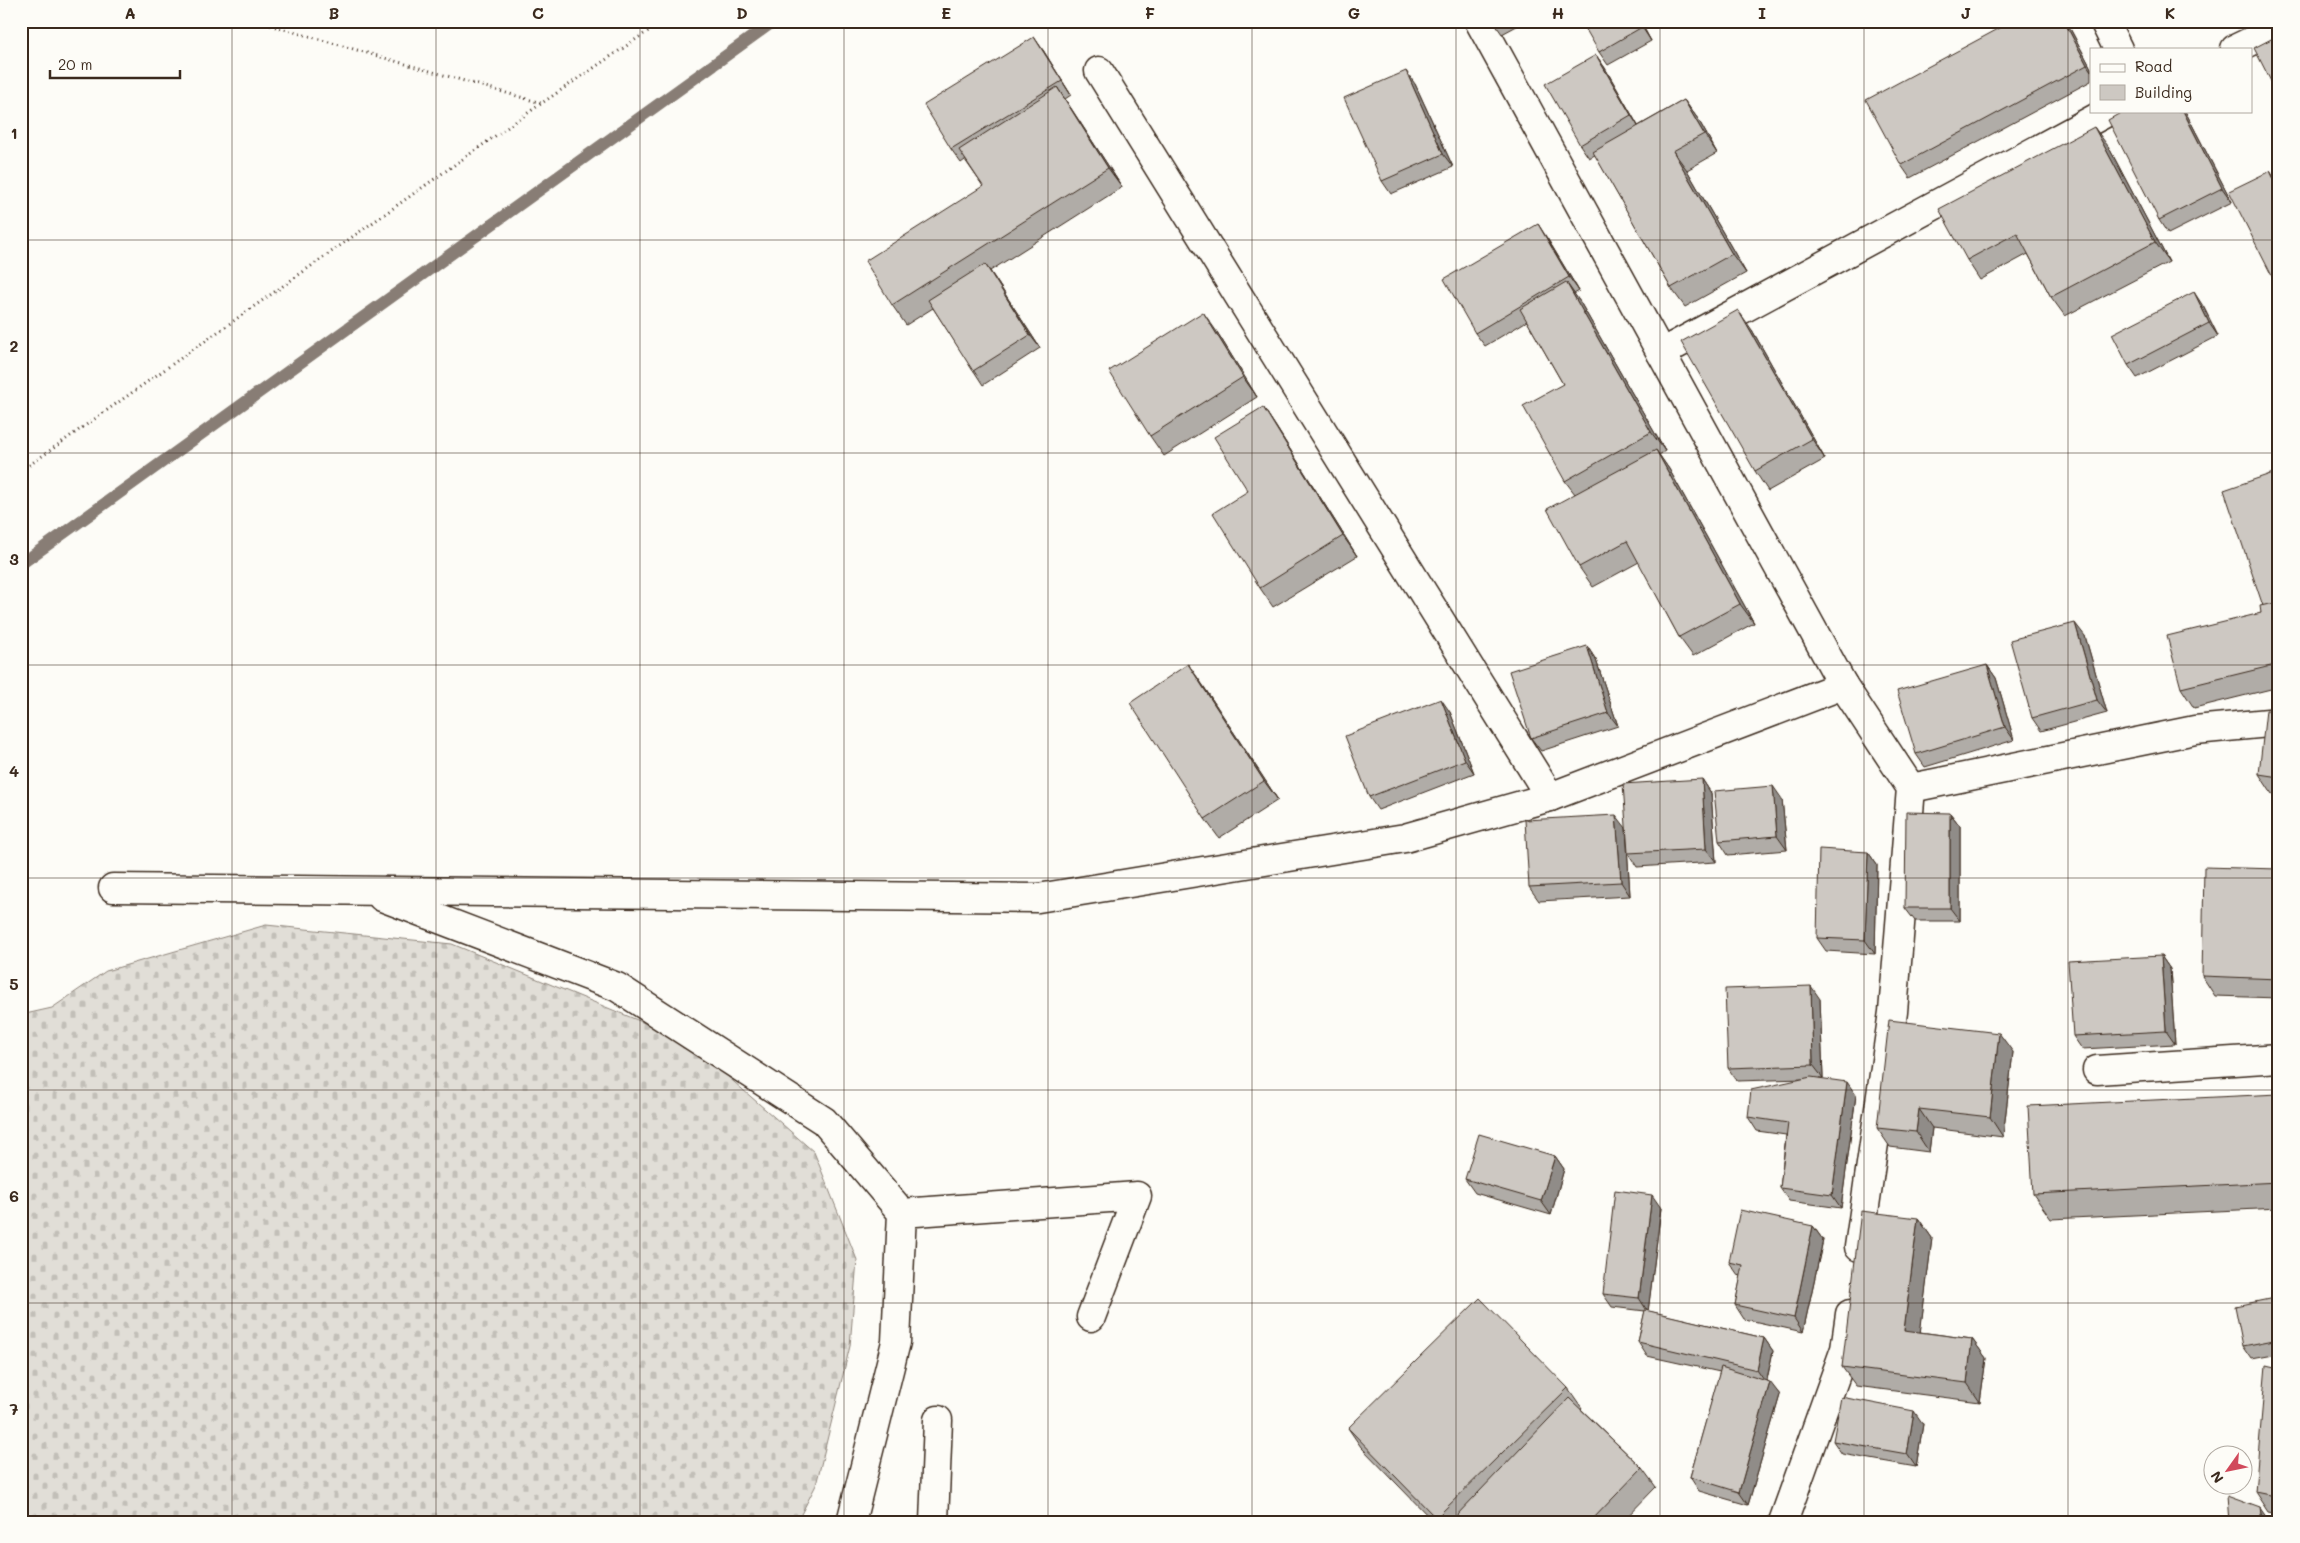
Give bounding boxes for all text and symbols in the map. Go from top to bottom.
text: A [124,2,136,23]
text: B [329,2,339,23]
text: C [532,2,544,23]
text: D [736,2,748,23]
text: E [941,2,951,23]
text: F [1145,2,1155,23]
text: G [1348,2,1360,23]
text: H [1552,2,1564,23]
text: I [1758,2,1766,23]
text: J [1961,2,1971,23]
text: K [2165,2,2175,23]
scale bar [50,48,180,80]
legend [2090,48,2252,112]
text: 20 m [58,54,92,74]
text: Road [2135,56,2172,76]
text: Building [2135,82,2192,102]
text: 1 [10,122,18,143]
text: 2 [10,335,19,356]
text: 3 [9,548,19,569]
text: 4 [9,760,19,781]
text: 5 [9,973,19,994]
text: 6 [9,1185,19,1206]
text: 7 [10,1398,19,1419]
north arrow [2202,1446,2252,1496]
text: N [2206,1468,2228,1487]

